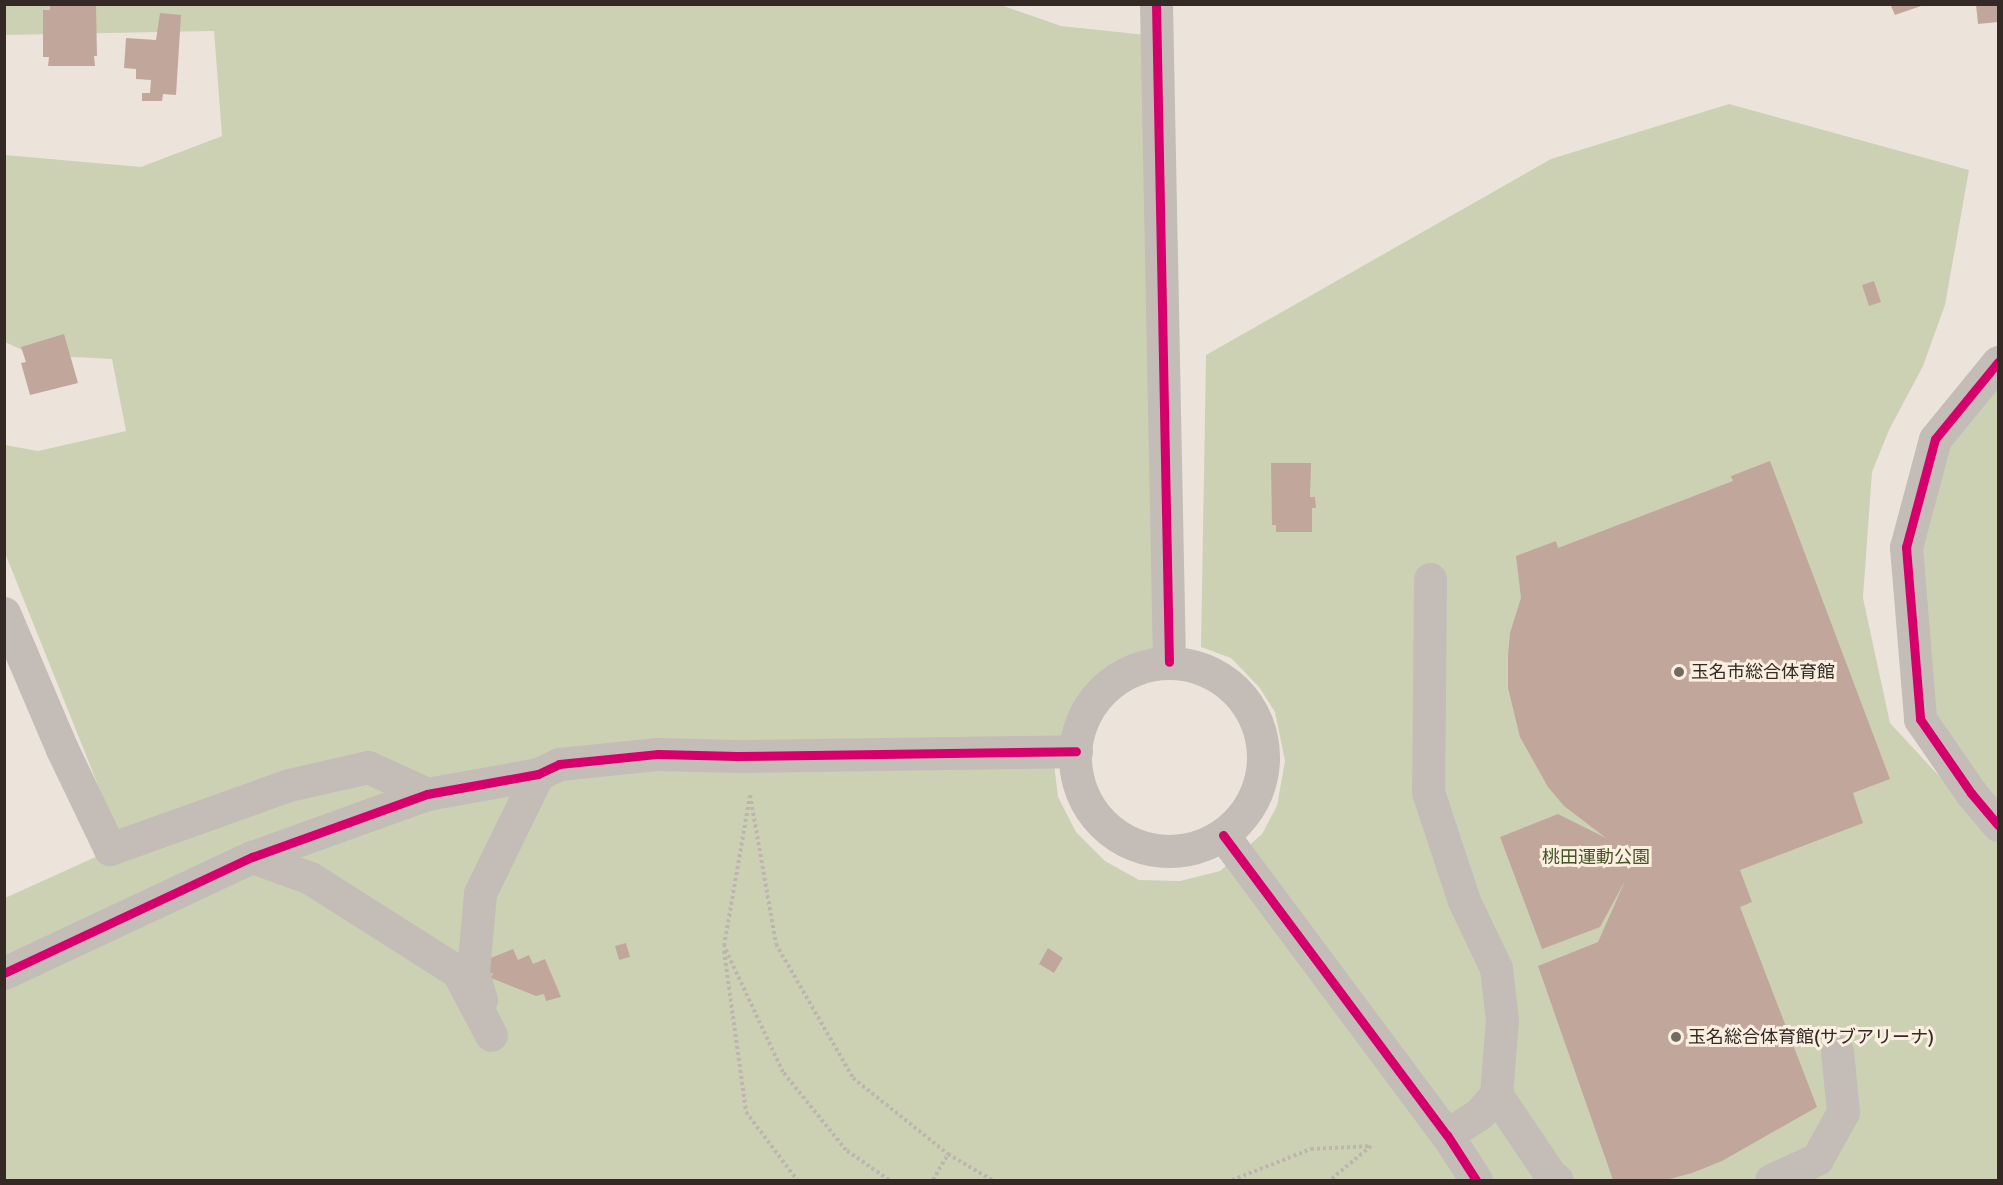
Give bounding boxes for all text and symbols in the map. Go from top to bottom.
place label: 玉名市総合体育館 [1691,661,1835,683]
marker: 玉名市総合体育館 [1672,665,1686,679]
park label: 桃田運動公園 [1542,846,1650,868]
place label: 玉名総合体育館(サブアリーナ) [1688,1026,1934,1048]
marker: 玉名総合体育館(サブアリーナ) [1669,1030,1683,1044]

